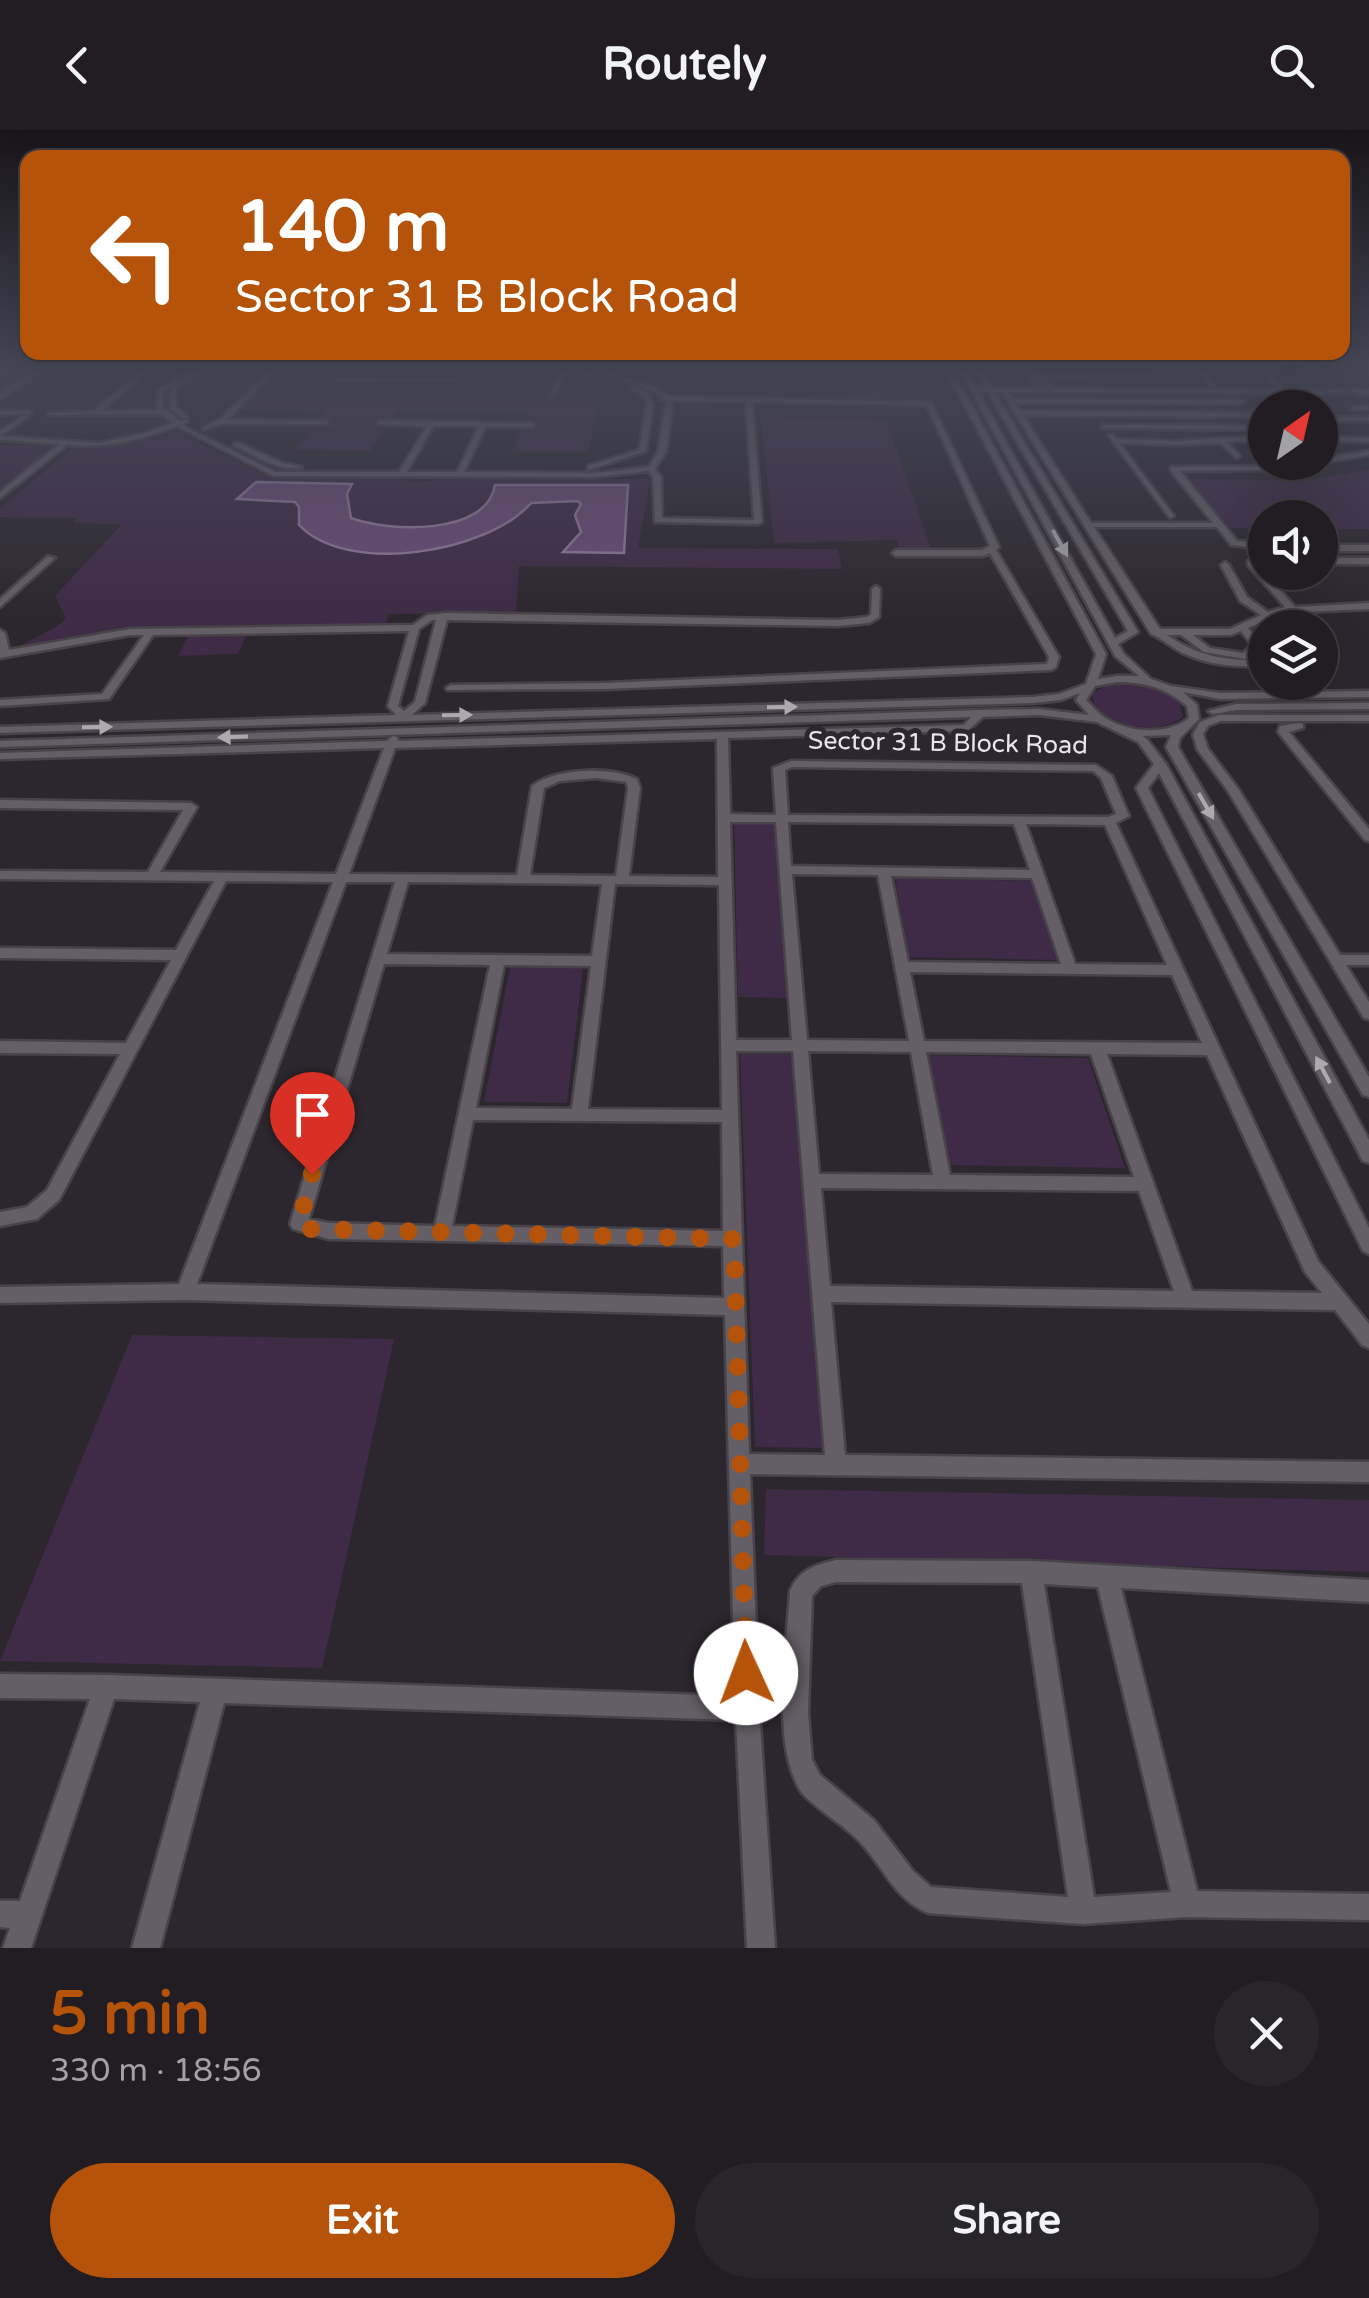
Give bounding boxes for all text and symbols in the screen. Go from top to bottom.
icon: back [50,38,105,93]
text: Routely [602,38,767,92]
icon: search [1264,38,1319,93]
text: 140 m [235,186,449,270]
icon: left [70,190,200,320]
text: Sector 31 B Block Road [235,271,739,325]
north arrow [1248,390,1338,480]
map controls [1248,390,1338,700]
button: sound [1248,500,1338,590]
one-way arrow [1051,529,1068,557]
button: layers [1248,610,1338,700]
one-way arrow [767,698,799,714]
one-way arrow [442,706,474,722]
one-way arrow [82,718,114,734]
street label: Sector 31 B Block Road [808,726,1088,760]
one-way arrow [216,729,248,745]
one-way arrow [1197,792,1214,821]
one-way arrow [1315,1055,1332,1084]
pin [270,1072,355,1175]
icon: arrive [285,1087,340,1142]
position arrow [694,1621,798,1725]
text: 5 min [50,1978,210,2050]
button: close [1214,1981,1319,2086]
text: 330 m · 18:56 [50,2052,262,2090]
button: Exit [50,2163,675,2278]
button: Share [695,2163,1319,2278]

